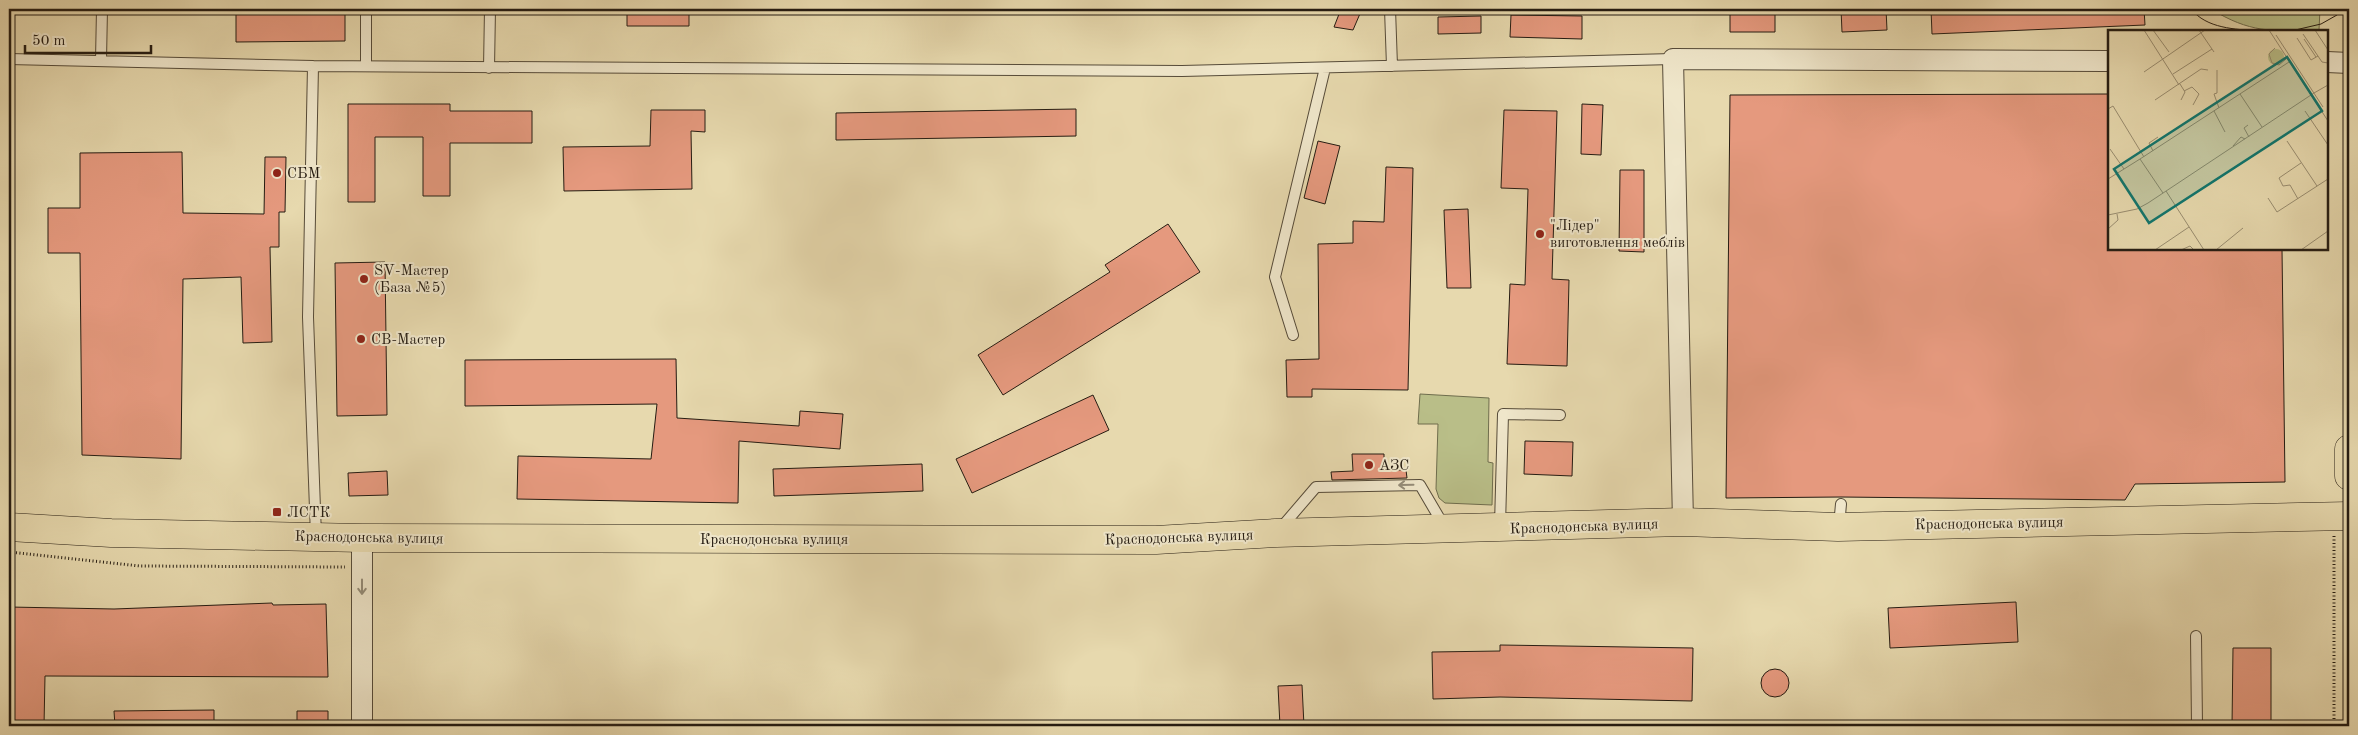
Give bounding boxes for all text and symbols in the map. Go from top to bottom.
scale bar [25,22,151,54]
inset map [2108,30,2328,250]
text: 50 m [32,34,66,49]
marker: СБМ [271,167,283,179]
place label: СБМ [287,167,320,182]
place label: "Лідер" виготовлення меблів [1550,219,1685,251]
marker: "Лідер" виготовлення меблів [1534,228,1546,240]
place label: SV-Мастер (База №5) [374,264,449,296]
marker: SV-Мастер (База №5) [358,273,370,285]
marker: СВ-Мастер [355,333,367,345]
place label: СВ-Мастер [371,333,445,348]
marker: АЗС [1363,459,1375,471]
place label: АЗС [1379,459,1409,474]
one-way arrow [1398,480,1414,490]
marker: ЛСТК [271,506,283,518]
place label: ЛСТК [287,506,330,521]
street label: Краснодонська вулиця [1915,516,2064,533]
street label: Краснодонська вулиця [1509,517,1659,538]
street label: Краснодонська вулиця [1104,528,1254,549]
street label: Краснодонська вулиця [294,530,444,547]
street label: Краснодонська вулиця [700,533,849,548]
one-way arrow [357,578,367,594]

